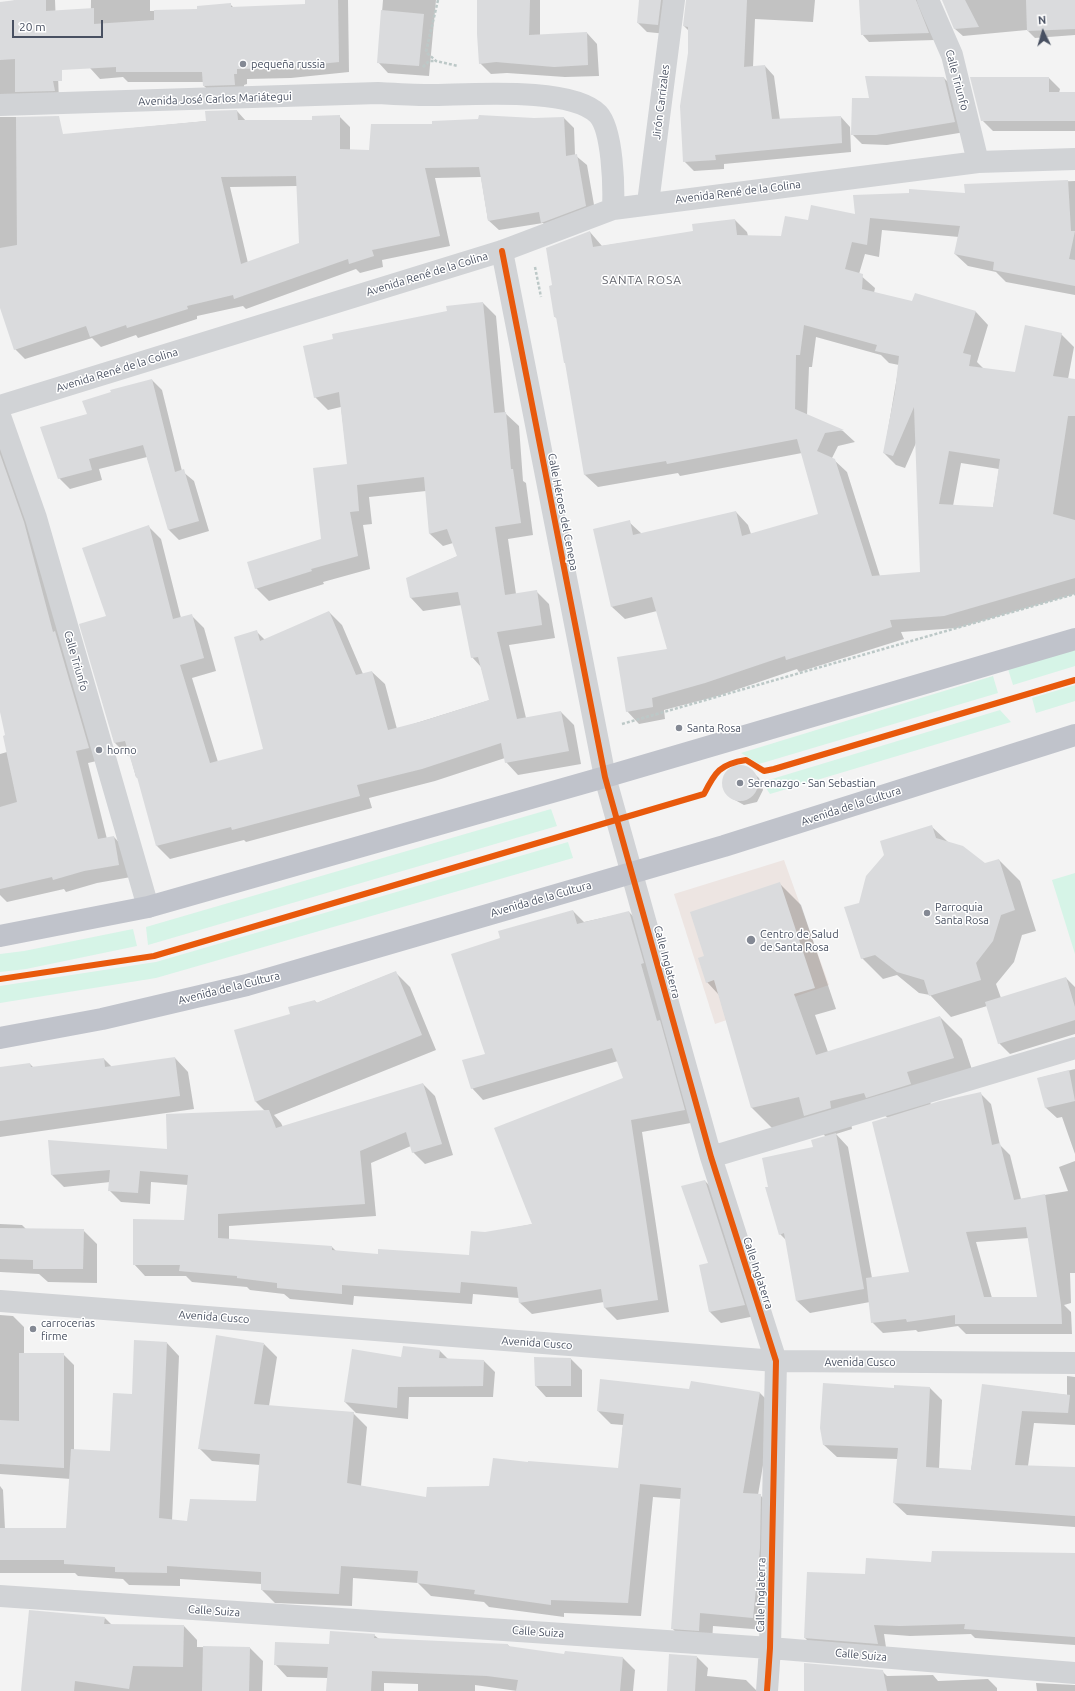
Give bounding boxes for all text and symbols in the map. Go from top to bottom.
scale bar [14,12,105,38]
north arrow [1023,12,1063,52]
text: N [1037,14,1047,26]
text: 20 m [19,20,46,33]
street label: Calle Triunfo [943,48,971,112]
place label: pequeña russia [251,57,325,71]
marker: pequeña russia [238,59,248,69]
street label: Jirón Carrizales [650,64,672,140]
street label: Avenida José Carlos Mariátegui [138,90,292,108]
street label: Avenida René de la Colina [674,178,802,206]
street label: Avenida René de la Colina [365,249,489,299]
district label: SANTA ROSA [602,273,682,287]
street label: Avenida René de la Colina [55,345,179,395]
street label: Calle Héroes del Cenepa [545,452,581,572]
street label: Calle Triunfo [61,629,91,693]
place label: Santa Rosa [687,721,741,735]
marker: Santa Rosa [674,723,684,733]
place label: horno [107,743,137,757]
marker: horno [94,745,104,755]
place label: Serenazgo - San Sebastian [748,776,876,790]
marker: Serenazgo - San Sebastian [735,778,745,788]
street label: Avenida de la Cultura [799,784,903,828]
street label: Avenida de la Cultura [489,878,593,920]
place label: Parroquia Santa Rosa [935,900,989,926]
marker: Parroquia Santa Rosa [922,908,932,918]
street label: Calle Inglaterra [651,924,683,1000]
place label: Centro de Salud de Santa Rosa [760,927,839,953]
marker: Centro de Salud de Santa Rosa [745,934,757,946]
street label: Avenida de la Cultura [177,969,281,1007]
street label: Calle Inglaterra [740,1235,776,1311]
street label: Avenida Cusco [178,1308,250,1326]
place label: carrocerias firme [41,1316,95,1342]
marker: carrocerias firme [28,1324,38,1334]
street label: Avenida Cusco [501,1334,573,1352]
street label: Avenida Cusco [824,1355,896,1369]
street label: Calle Inglaterra [754,1557,768,1633]
street label: Calle Suiza [188,1603,240,1619]
street label: Calle Suiza [512,1624,564,1640]
street label: Calle Suiza [834,1646,888,1664]

